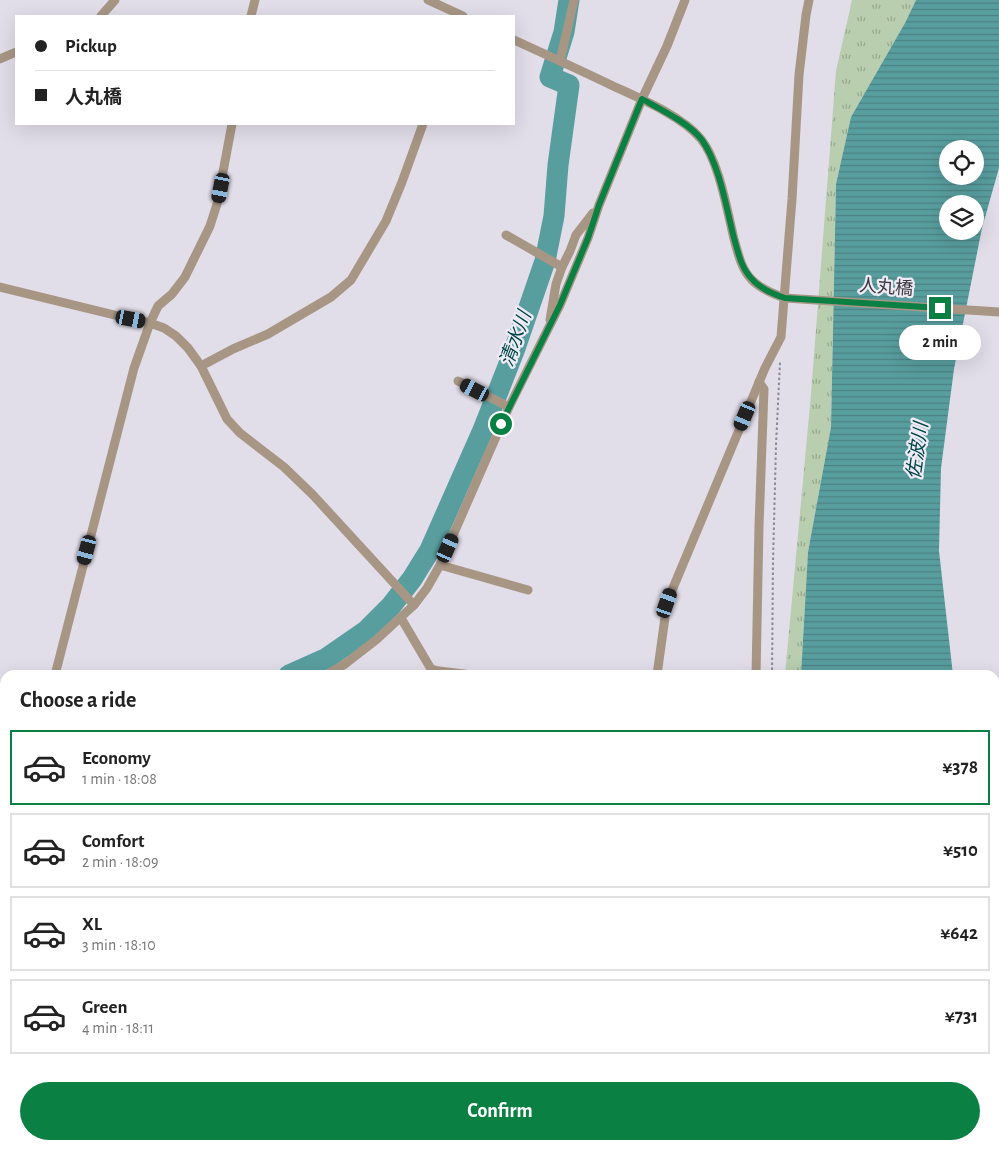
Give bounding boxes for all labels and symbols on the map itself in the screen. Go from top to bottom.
car [210,172,231,204]
street label: 人丸橋 [858,276,914,299]
route end [929,297,951,319]
water label: 清水川 [496,307,535,369]
car [114,309,147,329]
callout: 2 min [899,326,981,360]
car [458,377,491,403]
car [732,399,757,433]
route start [490,413,512,435]
water label: 佐波川 [904,419,932,481]
car [435,531,460,565]
car [75,534,98,566]
car [655,586,678,620]

